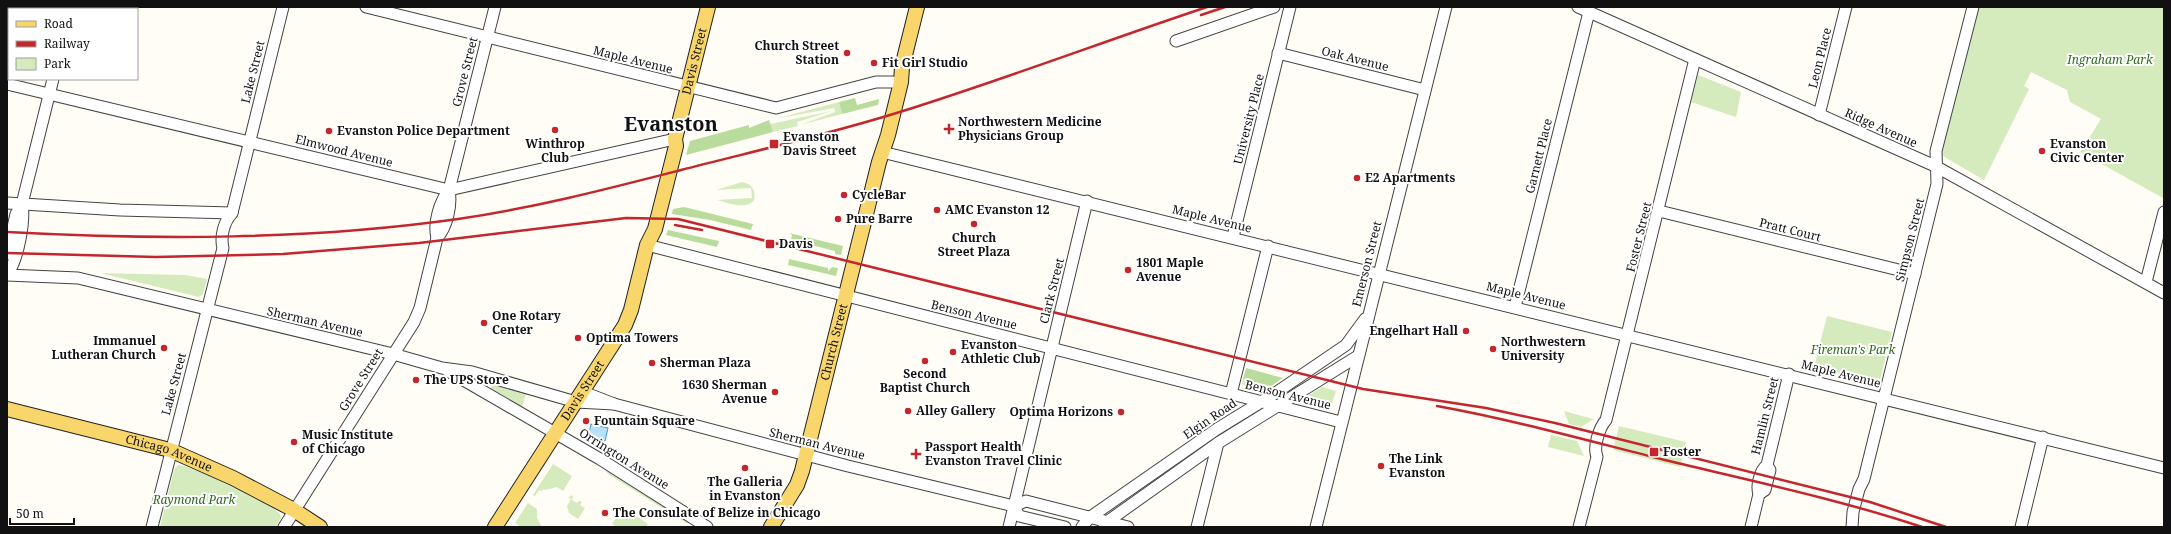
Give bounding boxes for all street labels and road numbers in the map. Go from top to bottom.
street label: Davis Street [677,26,710,96]
street label: Leon Place [1804,26,1835,90]
street label: Grove Street [448,35,481,108]
street label: Lake Street [237,39,269,105]
street label: Maple Avenue [592,41,675,78]
street label: Oak Avenue [1320,42,1391,75]
street label: University Place [1229,72,1268,166]
street label: Ridge Avenue [1842,104,1920,151]
street label: Garnett Place [1521,117,1556,195]
street label: Elmwood Avenue [293,130,395,171]
street label: Simpson Street [1891,196,1928,284]
street label: Maple Avenue [1171,200,1254,237]
street label: Foster Street [1622,200,1655,274]
street label: Pratt Court [1758,214,1823,245]
street label: Emerson Street [1348,219,1385,308]
street label: Clark Street [1035,256,1068,325]
street label: Maple Avenue [1485,277,1568,314]
street label: Benson Avenue [929,296,1019,333]
street label: Sherman Avenue [265,302,365,341]
street label: Church Street [816,302,851,382]
street label: Grove Street [335,345,387,414]
street label: Lake Street [157,351,190,417]
street label: Maple Avenue [1800,355,1883,392]
street label: Davis Street [557,357,608,424]
street label: Hamlin Street [1747,375,1782,457]
street label: Benson Avenue [1243,376,1333,413]
street label: Elgin Road [1180,394,1240,443]
street label: Sherman Avenue [767,423,867,464]
street label: Orrington Avenue [576,424,673,493]
street label: Chicago Avenue [124,430,215,476]

